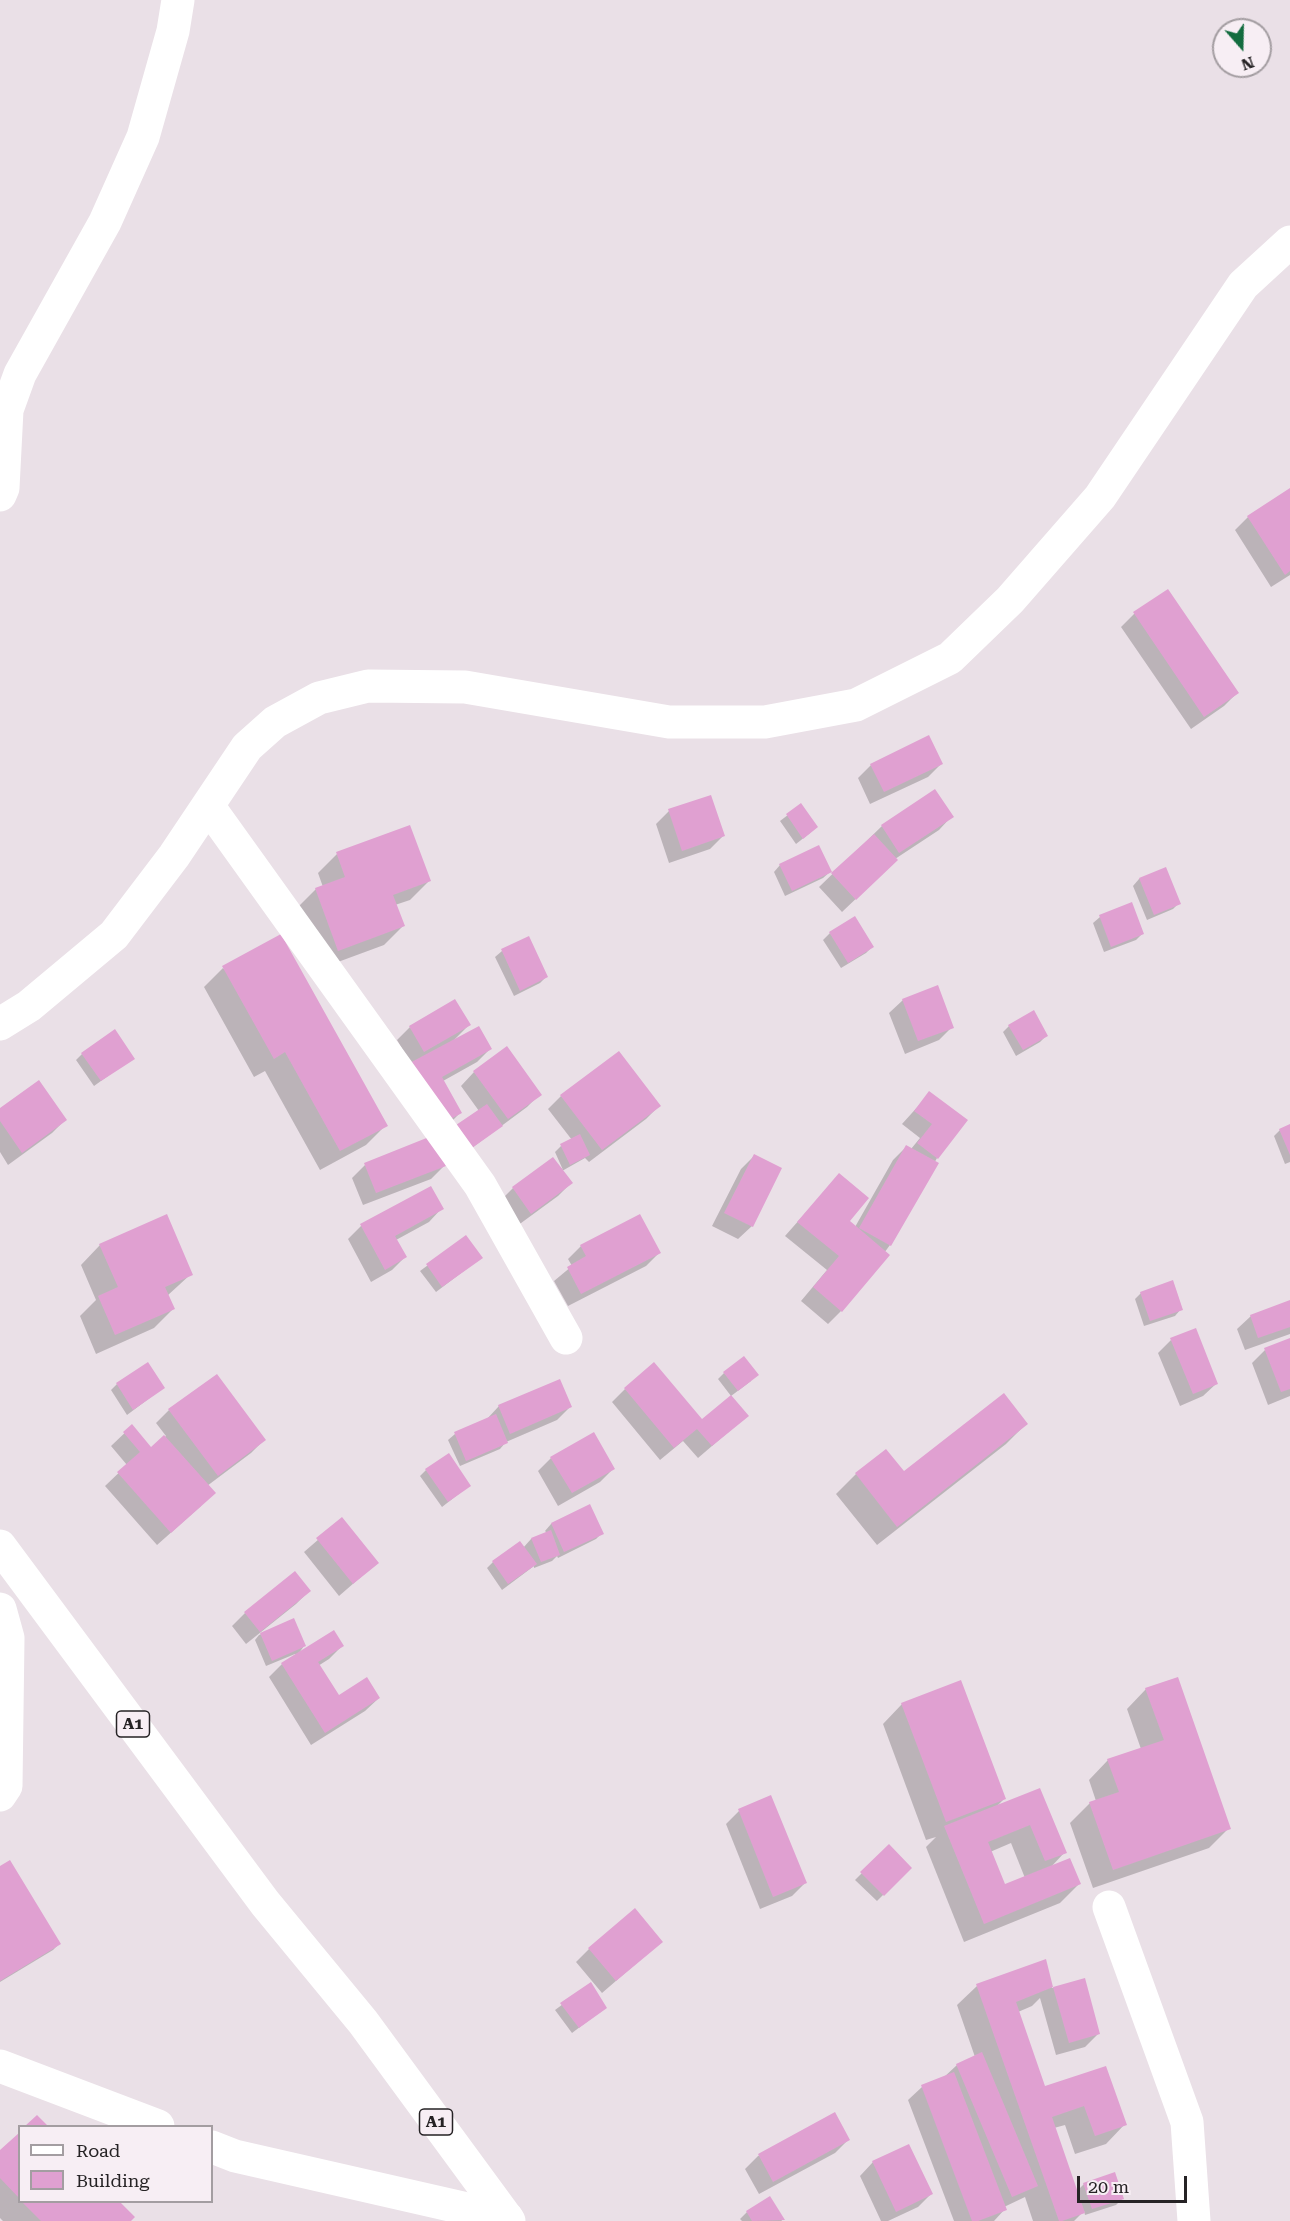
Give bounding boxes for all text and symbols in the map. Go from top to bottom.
north arrow [1212,18,1272,78]
text: N [1239,52,1257,75]
road number: A1 [116,1711,150,1737]
road number: A1 [420,2109,452,2135]
legend [18,2125,213,2203]
text: Road [76,2140,120,2161]
scale bar [1080,2164,1190,2202]
text: Building [76,2170,150,2191]
text: 20 m [1088,2176,1129,2197]

